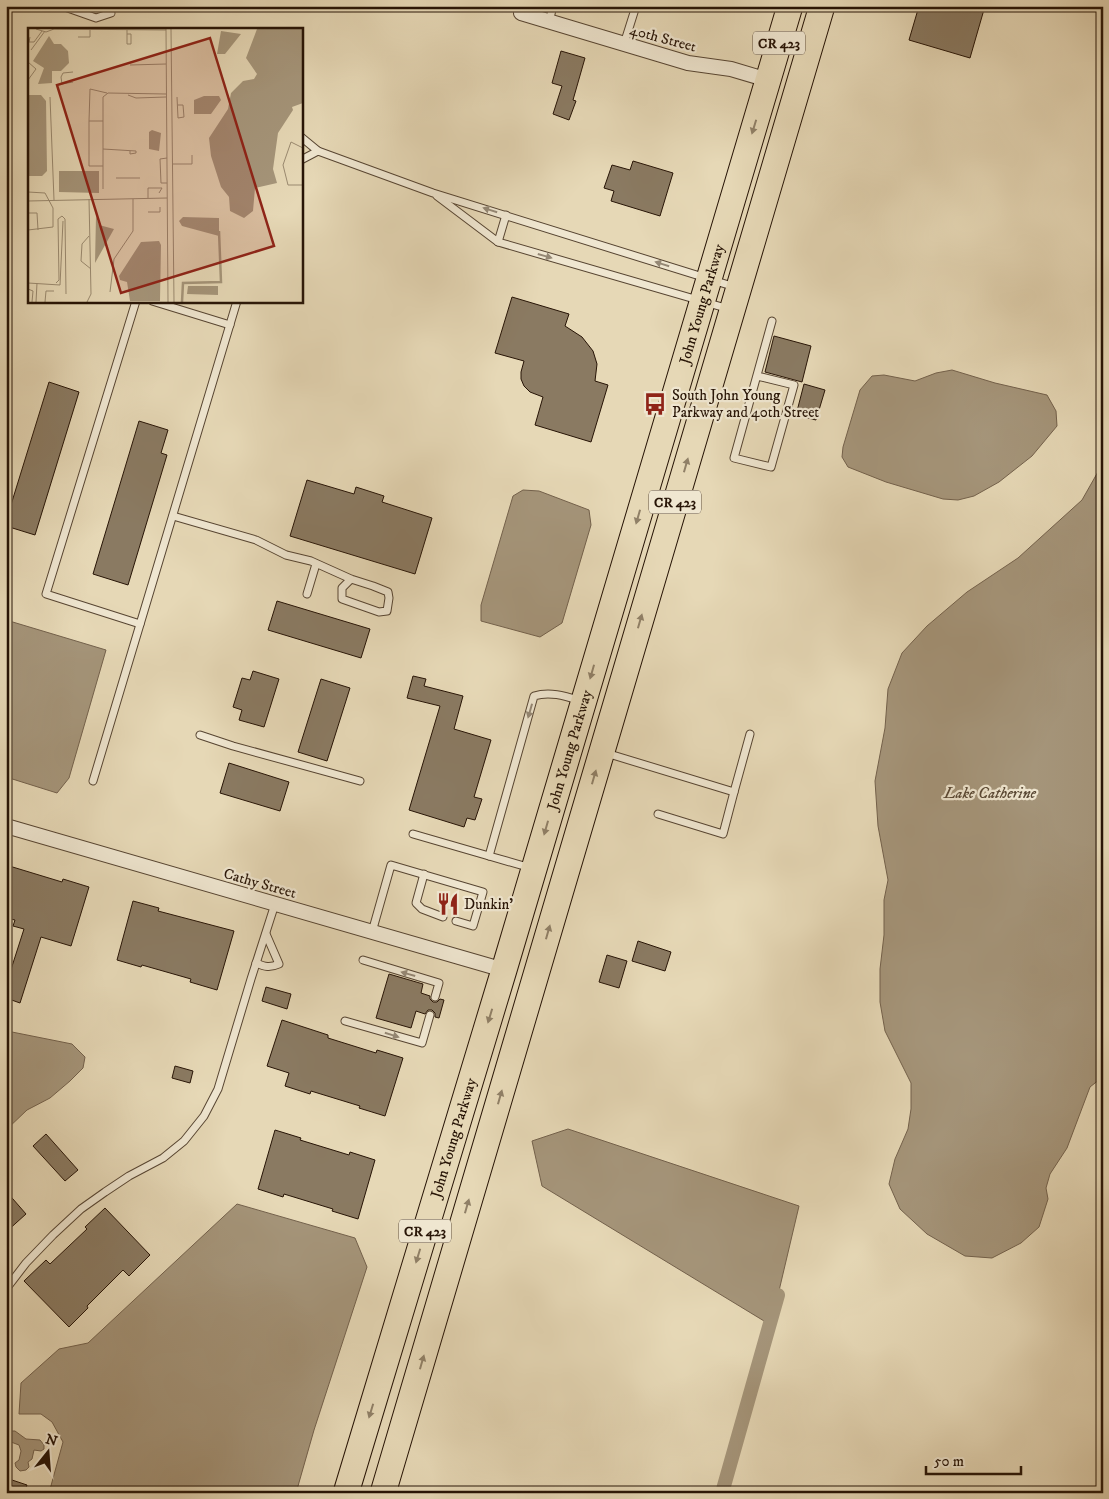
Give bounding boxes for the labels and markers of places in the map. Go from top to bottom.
place label: South John Young Parkway and 40th Street [672,386,819,422]
bus stop icon: South John Young Parkway and 40th Street [642,391,668,417]
restaurant icon: Dunkin' [435,891,461,917]
place label: Dunkin' [464,895,513,914]

